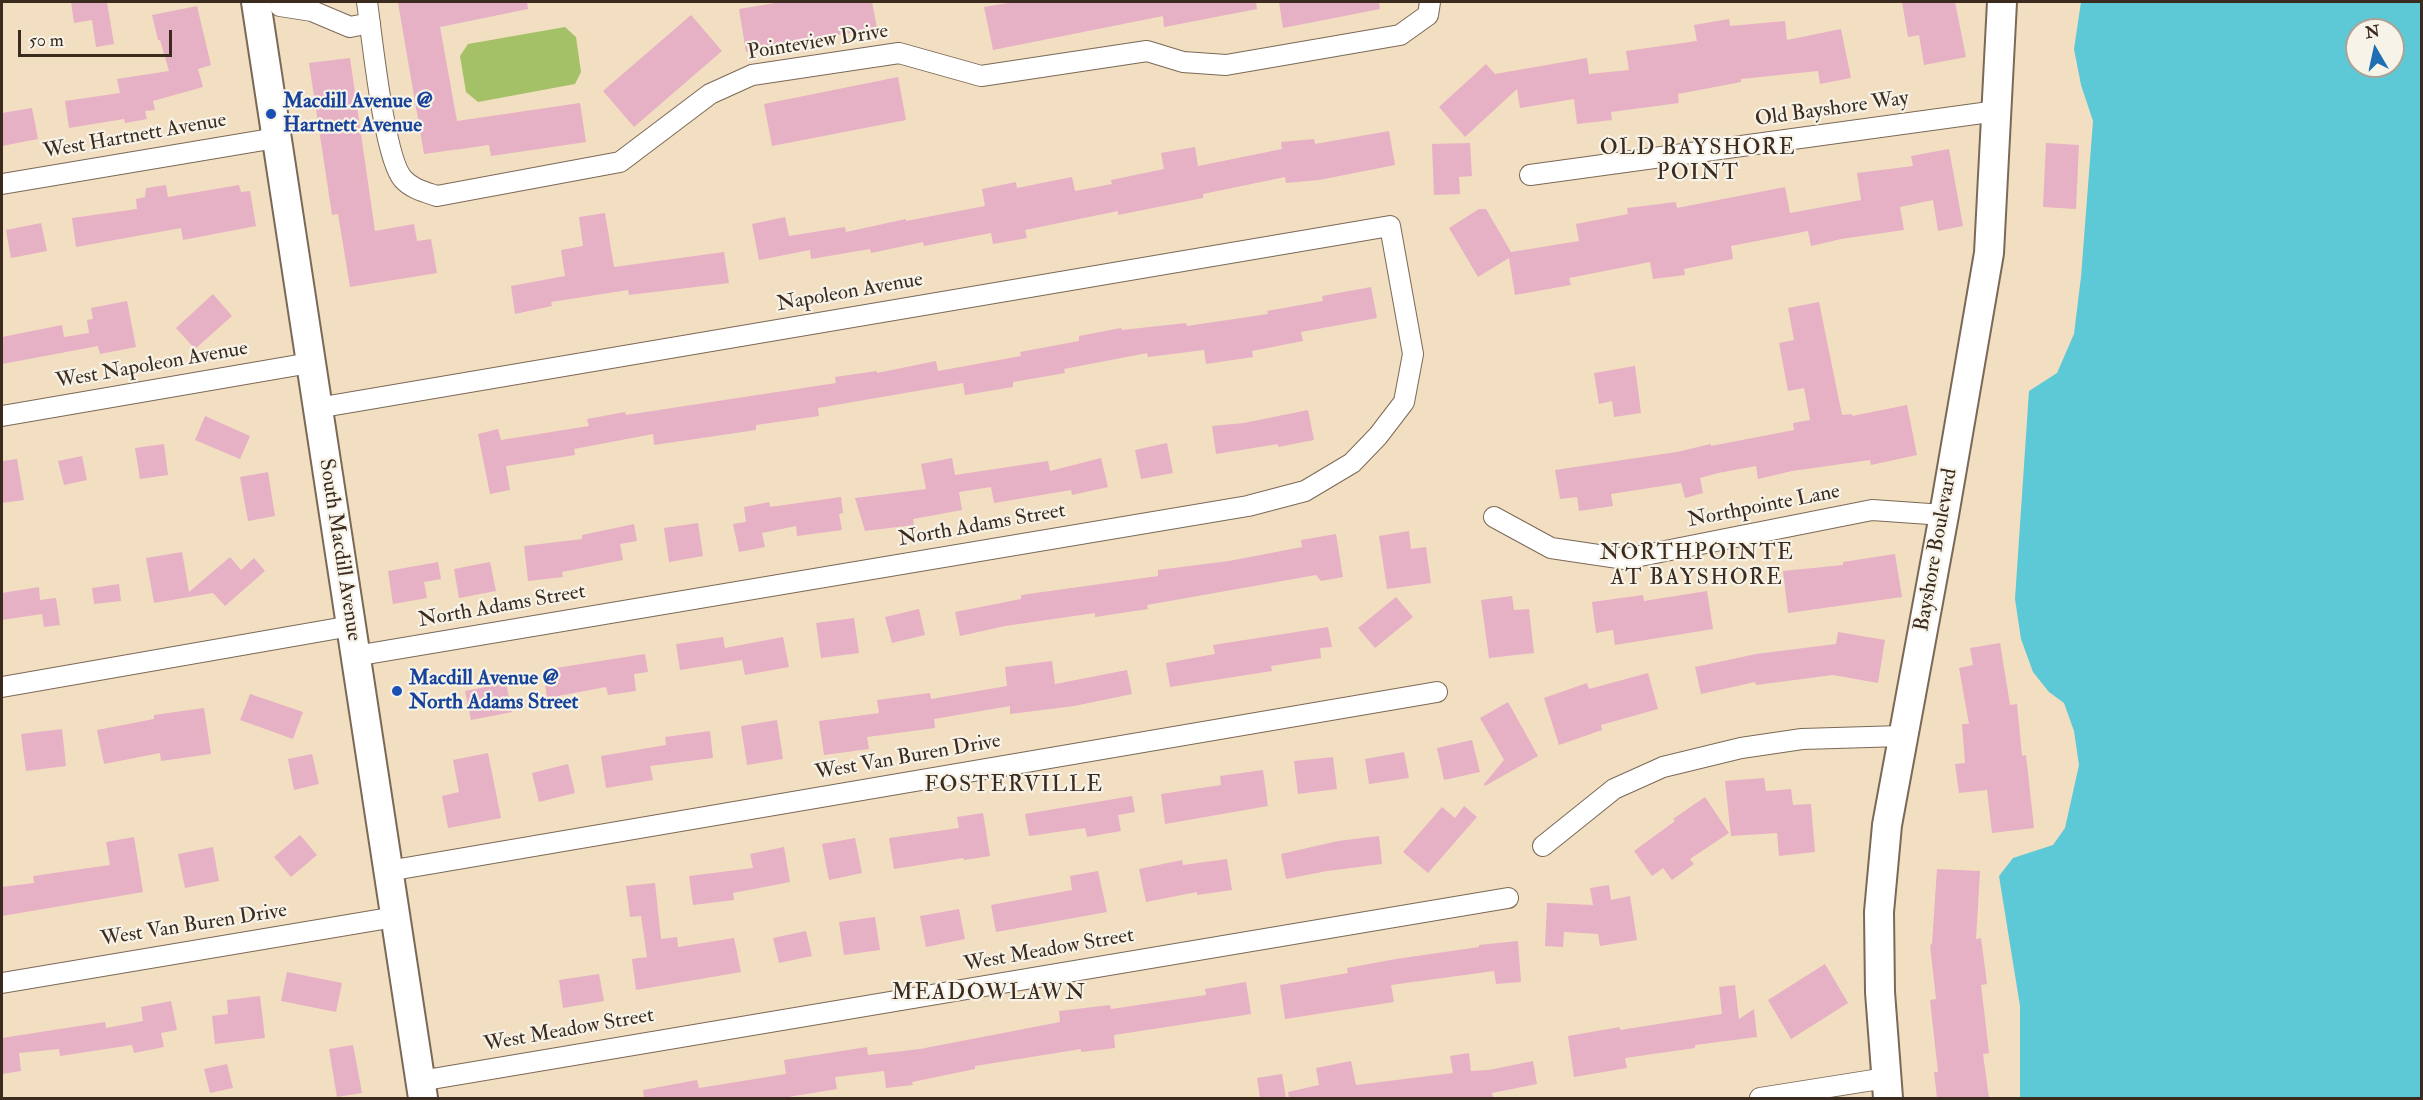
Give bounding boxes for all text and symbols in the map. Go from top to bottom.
scale bar [21,18,176,56]
north arrow [2345,18,2405,78]
street label: Pointeview Drive [746,19,890,67]
text: N [2364,21,2381,43]
text: 50 m [29,29,64,52]
street label: Old Bayshore Way [1754,87,1910,133]
place label: Macdill Avenue @ Hartnett Avenue [283,89,433,139]
marker: Macdill Avenue @ Hartnett Avenue [264,107,278,121]
street label: West Hartnett Avenue [41,108,229,166]
district label: OLD BAYSHORE POINT [1600,136,1796,188]
street label: Napoleon Avenue [775,268,925,318]
street label: West Napoleon Avenue [54,337,250,395]
street label: South Macdill Avenue [312,457,366,643]
street label: Bayshore Boulevard [1910,467,1964,633]
street label: Northpointe Lane [1686,480,1842,534]
street label: North Adams Street [896,499,1068,553]
district label: NORTHPOINTE AT BAYSHORE [1600,541,1794,592]
street label: North Adams Street [416,580,588,634]
place label: Macdill Avenue @ North Adams Street [409,666,578,716]
marker: Macdill Avenue @ North Adams Street [390,684,404,698]
street label: West Van Buren Drive [813,729,1003,787]
district label: FOSTERVILLE [924,773,1104,799]
street label: West Van Buren Drive [99,899,289,953]
street label: West Meadow Street [962,924,1136,978]
district label: MEADOWLAWN [892,981,1086,1007]
street label: West Meadow Street [482,1004,656,1058]

